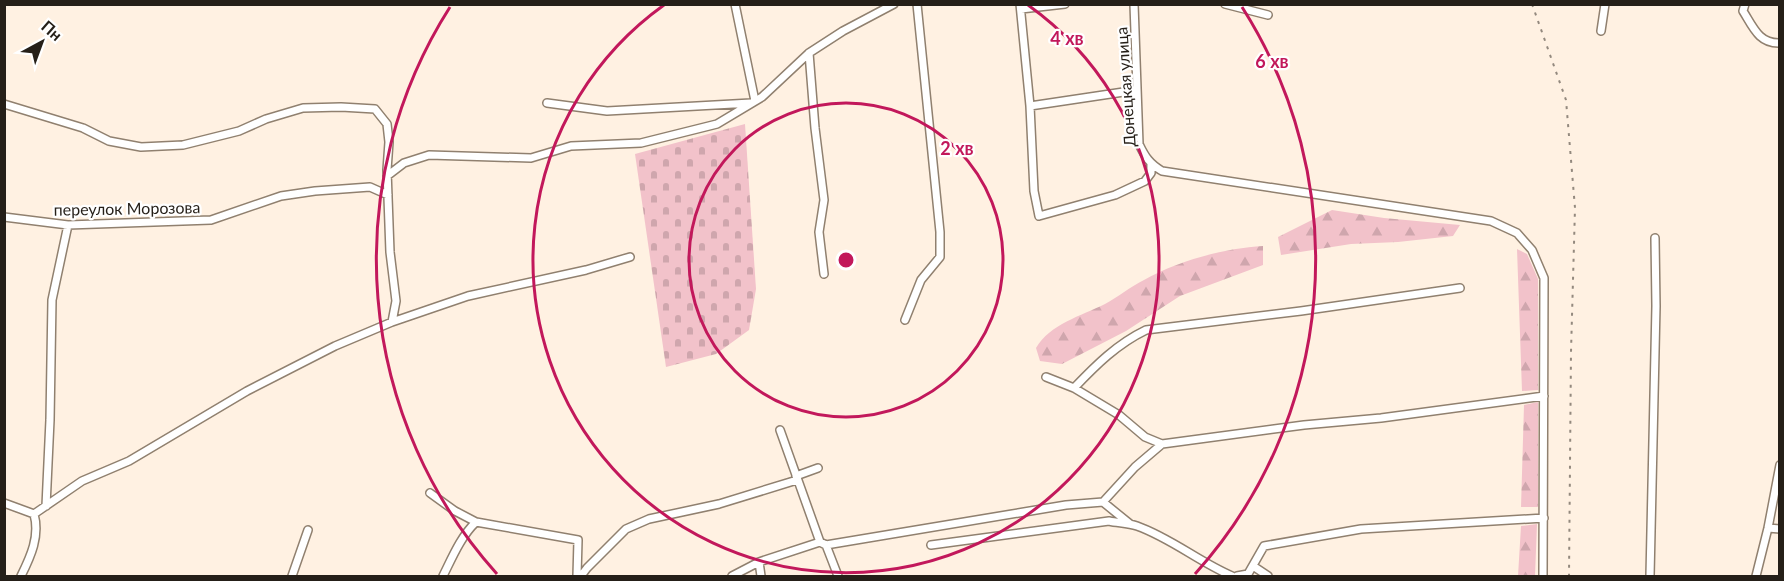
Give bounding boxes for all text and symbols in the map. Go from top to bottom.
north arrow [12,12,72,72]
text: Пн [38,16,66,44]
street label: Донецкая улица [1111,26,1139,148]
text: 4 хв [1050,27,1084,49]
text: 6 хв [1255,50,1289,72]
text: 2 хв [940,137,974,159]
street label: переулок Морозова [54,197,200,219]
centre of rings [836,250,856,270]

